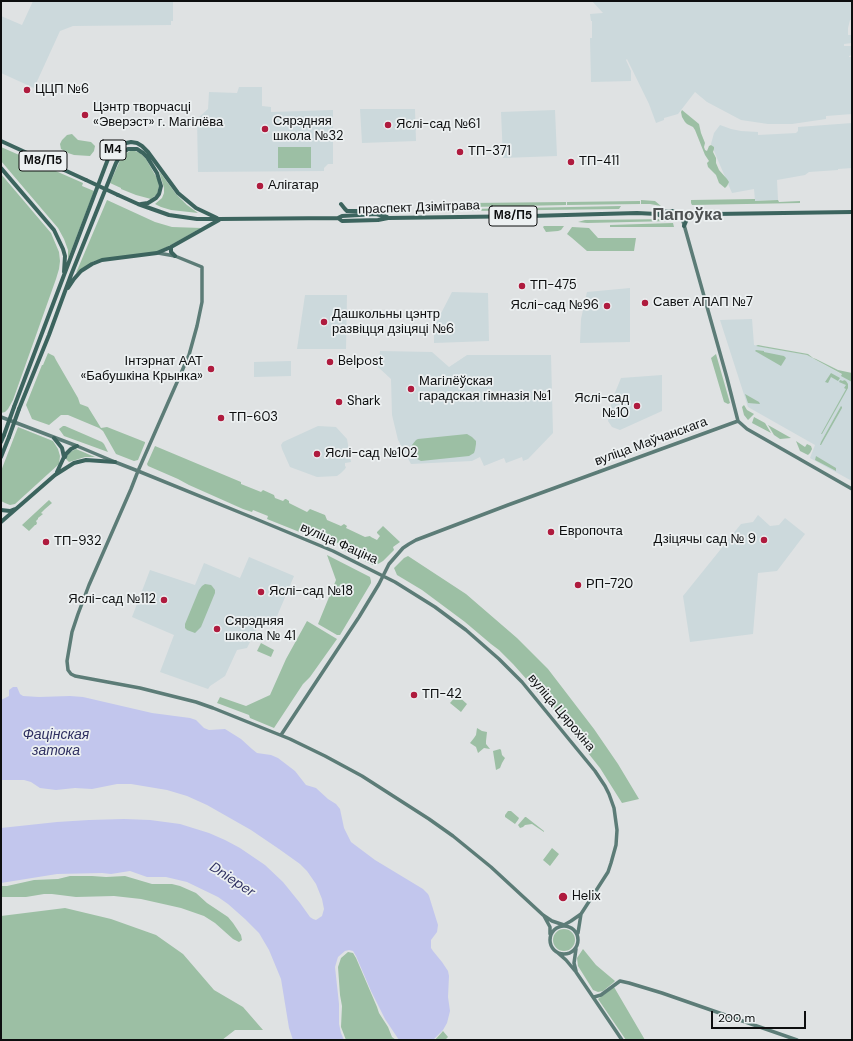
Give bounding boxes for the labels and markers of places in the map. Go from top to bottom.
place label: ЦЦП №6 [35,82,89,98]
marker: ЦЦП №6 [22,85,32,95]
place label: Цэнтр творчасці «Эверэст» г. Магілёва [93,100,223,131]
marker: Цэнтр творчасці «Эверэст» г. Магілёва [80,110,90,120]
place label: Сярэдняя школа №32 [273,114,344,145]
place label: Яслі-сад №61 [396,117,480,133]
marker: Яслі-сад №61 [383,120,393,130]
marker: Сярэдняя школа №32 [260,124,270,134]
place label: ТП-371 [468,144,511,160]
marker: ТП-371 [455,147,465,157]
place label: ТП-411 [579,154,619,170]
marker: ТП-411 [566,157,576,167]
place label: Алігатар [268,178,319,194]
marker: Алігатар [255,181,265,191]
place label: ТП-475 [530,278,577,294]
marker: ТП-475 [517,281,527,291]
place label: Савет АПАП №7 [653,295,753,311]
place label: Яслі-сад №96 [511,298,599,314]
marker: Савет АПАП №7 [640,298,650,308]
marker: Яслі-сад №96 [602,301,612,311]
place label: Дашкольны цэнтр развіцця дзіцяці №6 [332,307,454,338]
marker: Дашкольны цэнтр развіцця дзіцяці №6 [319,317,329,327]
place label: Інтэрнат ААТ «Бабушкіна Крынка» [80,354,203,385]
place label: Belpost [338,354,383,370]
marker: Belpost [325,357,335,367]
marker: Інтэрнат ААТ «Бабушкіна Крынка» [206,364,216,374]
place label: Магілёўская гарадская гімназія №1 [419,374,551,405]
marker: Магілёўская гарадская гімназія №1 [406,384,416,394]
place label: Яслі-сад №10 [574,391,629,422]
place label: Shark [347,394,380,410]
marker: Shark [334,397,344,407]
marker: Яслі-сад №10 [632,401,642,411]
place label: ТП-603 [229,410,278,426]
marker: ТП-603 [216,413,226,423]
place label: Яслі-сад №102 [325,446,417,462]
marker: Яслі-сад №102 [312,449,322,459]
place label: Европочта [559,524,623,540]
marker: Европочта [546,527,556,537]
place label: Дзіцячы сад № 9 [654,532,756,548]
place label: ТП-932 [54,534,101,550]
marker: Дзіцячы сад № 9 [759,535,769,545]
marker: ТП-932 [41,537,51,547]
place label: РП-720 [586,577,633,593]
marker: РП-720 [573,580,583,590]
place label: Яслі-сад №18 [269,584,353,600]
marker: Яслі-сад №18 [256,587,266,597]
place label: Яслі-сад №112 [68,592,156,608]
marker: Яслі-сад №112 [159,595,169,605]
place label: Сярэдняя школа № 41 [225,614,296,645]
marker: Сярэдняя школа № 41 [212,624,222,634]
place label: ТП-42 [422,687,462,703]
marker: ТП-42 [409,690,419,700]
place label: Helix [572,889,601,905]
marker: Helix [557,891,569,903]

